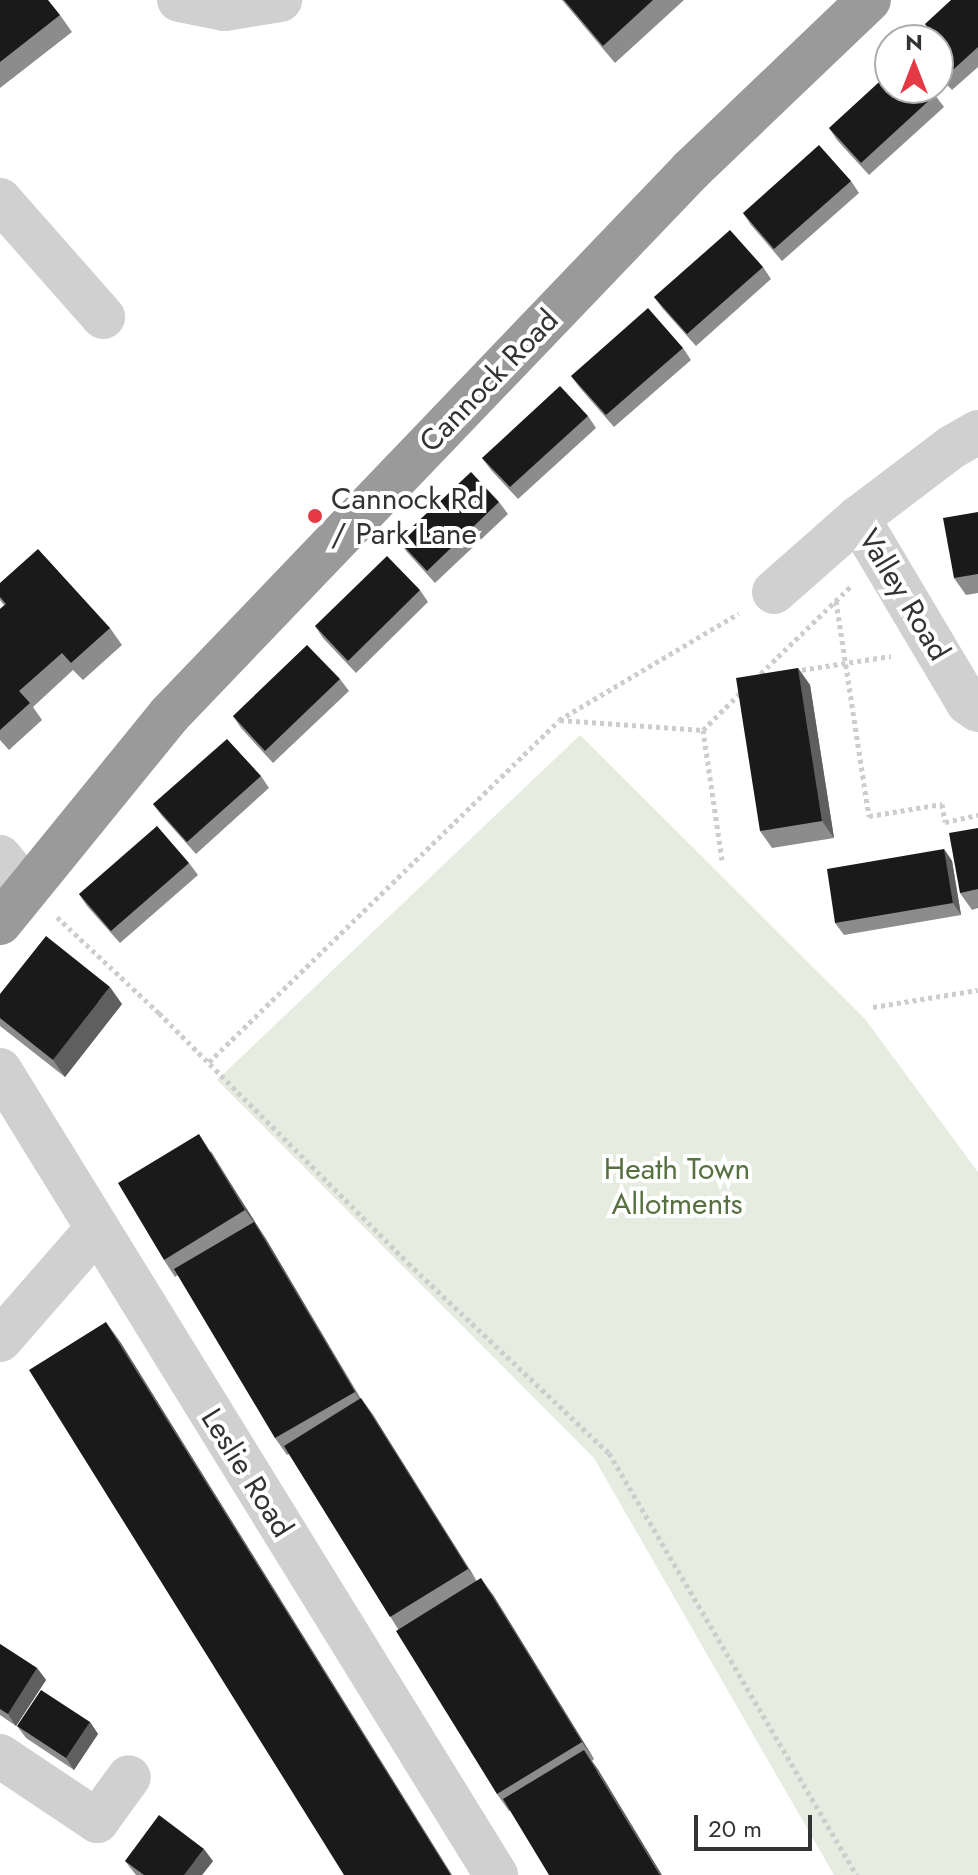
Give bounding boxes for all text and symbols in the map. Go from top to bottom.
north arrow [874,24,954,104]
text: N [905,26,923,58]
street label: Cannock Road [412,302,566,460]
place label: Cannock Rd / Park Lane [331,481,484,552]
marker: Cannock Rd / Park Lane [306,507,324,525]
street label: Valley Road [851,523,957,667]
park label: Heath Town Allotments [604,1151,750,1222]
street label: Leslie Road [193,1402,301,1544]
scale bar [698,1799,816,1849]
text: 20 m [708,1811,762,1846]

